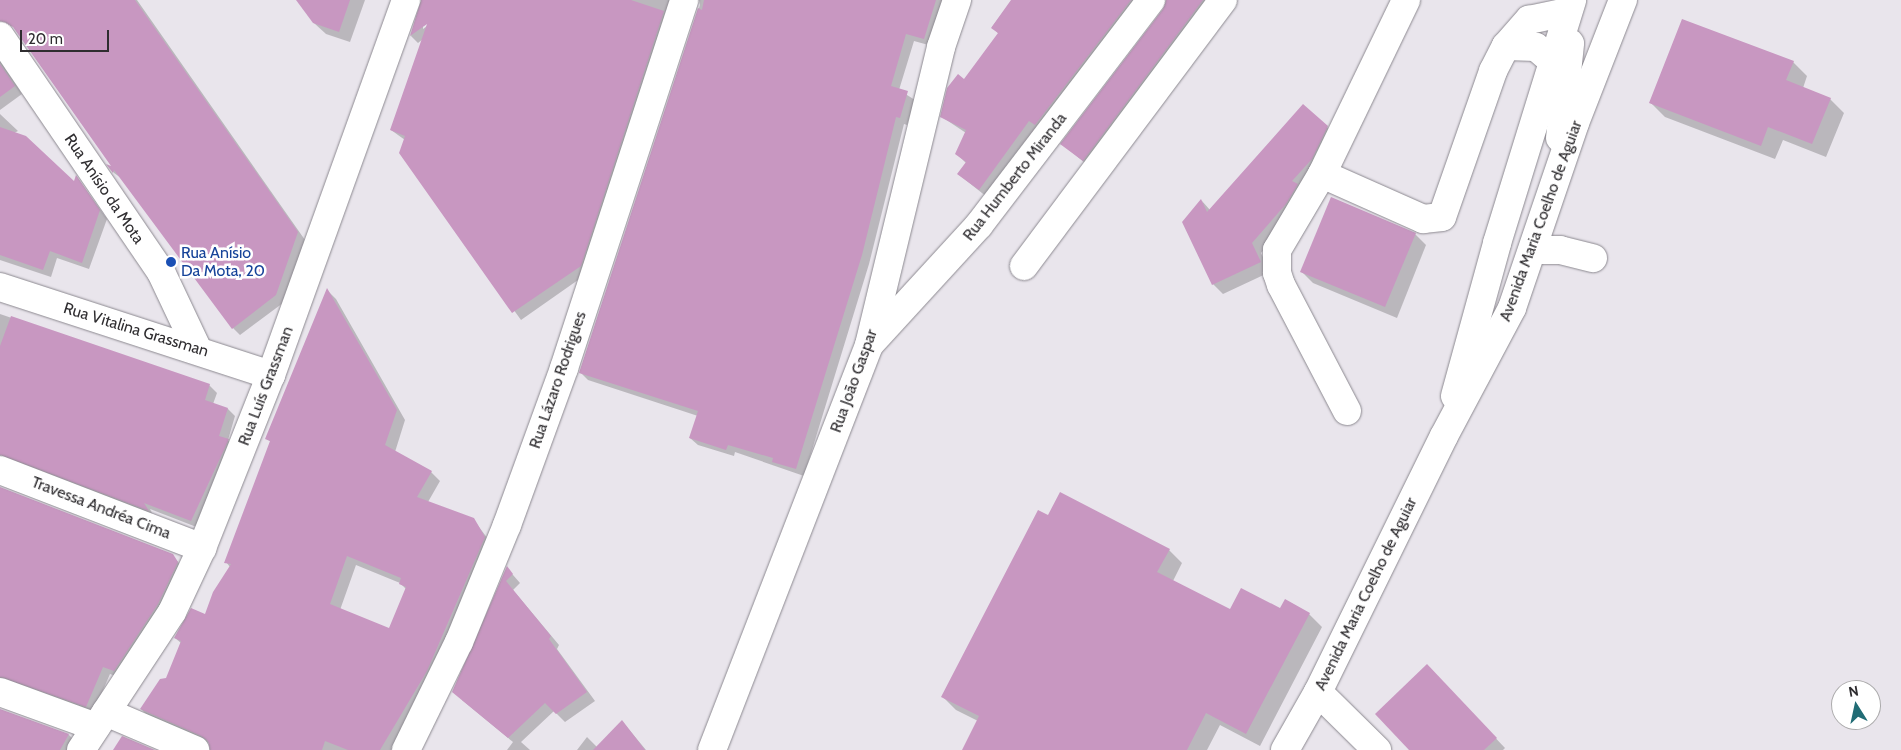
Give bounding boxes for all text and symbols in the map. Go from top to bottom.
scale bar [22,20,111,52]
text: 20 m [28,30,63,48]
street label: Rua Humberto Miranda [959,109,1071,245]
street label: Avenida Maria Coelho de Aguiar [1496,118,1586,324]
street label: Rua Anísio da Mota [60,130,148,248]
place label: Rua Anísio Da Mota, 20 [181,243,265,281]
marker: Rua Anísio Da Mota, 20 [165,256,177,268]
street label: Rua Vitalina Grassman [61,299,211,361]
street label: Rua Lázaro Rodrigues [525,309,591,451]
street label: Rua Luís Grassman [234,324,298,448]
street label: Rua João Gaspar [826,327,882,435]
street label: Travessa Andréa Cima [29,473,173,543]
street label: Avenida Maria Coelho de Aguiar [1311,494,1421,694]
north arrow [1831,680,1881,730]
text: N [1847,681,1860,701]

